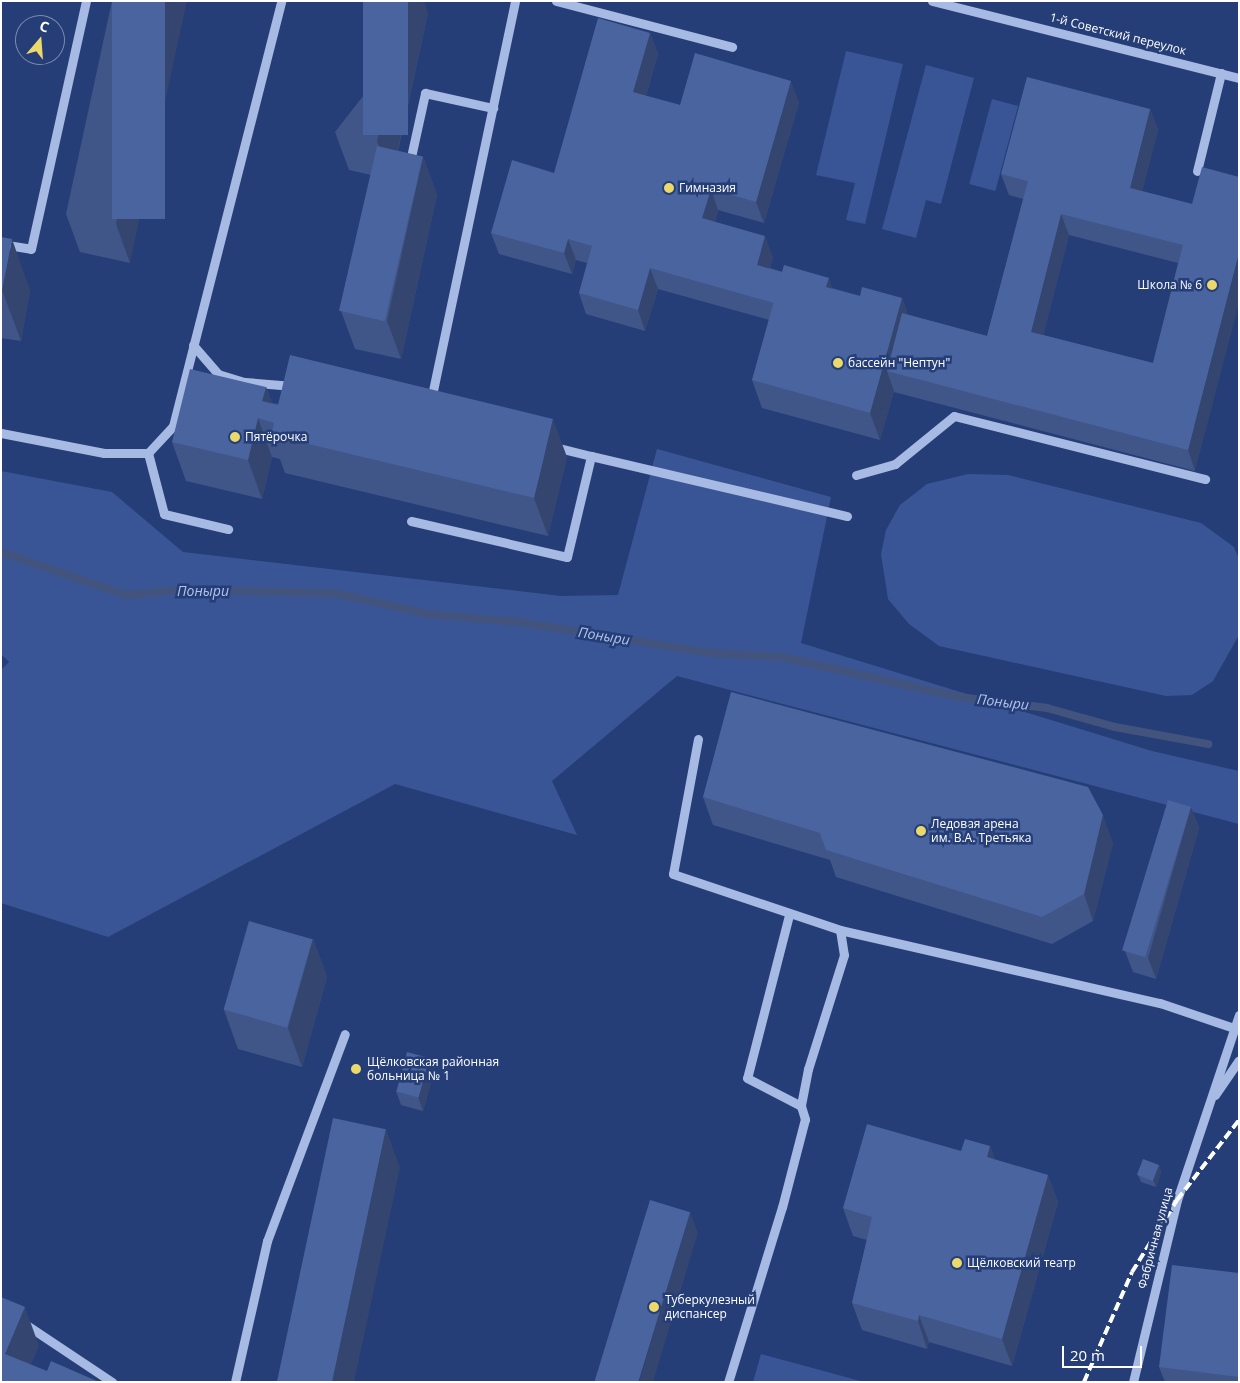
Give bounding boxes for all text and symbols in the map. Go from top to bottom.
street label: 1-й Советский переулок [1048,10,1188,58]
north arrow [15,15,65,65]
text: С [37,16,52,37]
place label: Гимназия [679,181,736,195]
marker: Гимназия [663,182,675,194]
place label: Школа № 6 [1137,278,1202,292]
marker: Школа № 6 [1206,279,1218,291]
place label: бассейн "Нептун" [848,356,950,370]
marker: бассейн "Нептун" [832,357,844,369]
place label: Пятёрочка [245,430,307,444]
marker: Пятёрочка [229,431,241,443]
water label: Поныри [177,583,229,599]
water label: Поныри [577,624,631,648]
water label: Поныри [976,690,1030,714]
place label: Ледовая арена им. В.А. Третьяка [931,817,1031,845]
marker: Ледовая арена им. В.А. Третьяка [915,825,927,837]
place label: Щёлковская районная больница № 1 [367,1055,499,1083]
marker: Щёлковская районная больница № 1 [349,1062,363,1076]
street label: Фабричная улица [1135,1186,1175,1290]
place label: Щёлковский театр [967,1256,1076,1270]
marker: Щёлковский театр [951,1257,963,1269]
place label: Туберкулезный диспансер [665,1293,755,1321]
marker: Туберкулезный диспансер [647,1300,661,1314]
scale bar [1065,1336,1145,1368]
text: 20 m [1070,1345,1105,1365]

